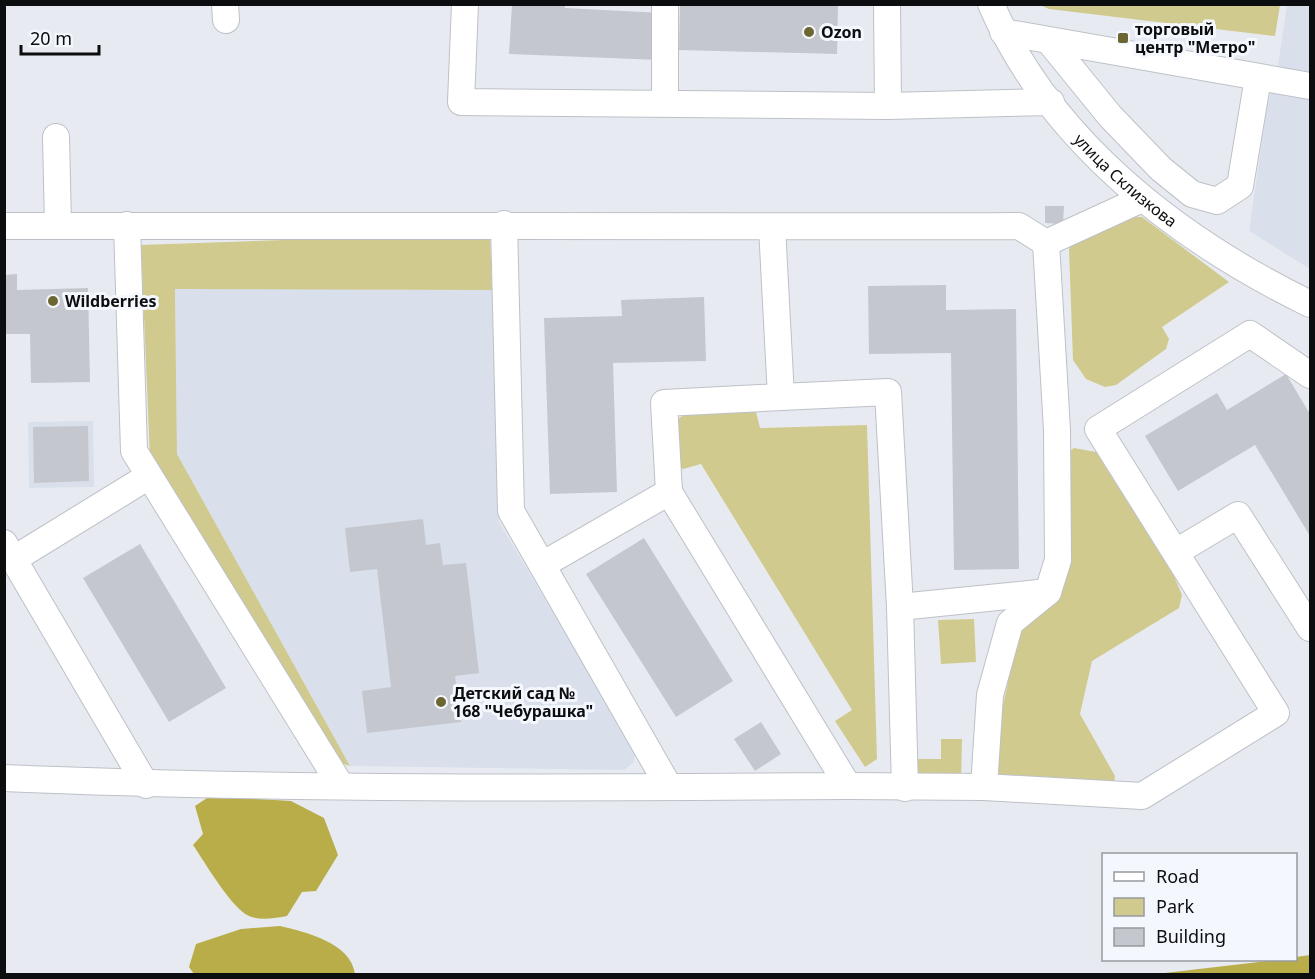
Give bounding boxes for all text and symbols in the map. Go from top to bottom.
scale bar [21,18,99,56]
place label: торговый центр "Метро" [1135,18,1255,58]
place label: Ozon [821,21,862,43]
marker: Ozon [802,25,816,39]
text: 20 m [30,26,72,50]
marker: торговый центр "Метро" [1116,31,1130,45]
street label: улица Склизкова [1069,129,1181,232]
place label: Wildberries [65,290,156,312]
marker: Wildberries [46,294,60,308]
place label: Детский сад № 168 "Чебурашка" [453,682,593,722]
marker: Детский сад № 168 "Чебурашка" [434,695,448,709]
legend [1102,853,1297,961]
text: Road [1156,864,1199,888]
text: Park [1156,894,1194,918]
text: Building [1156,924,1226,948]

